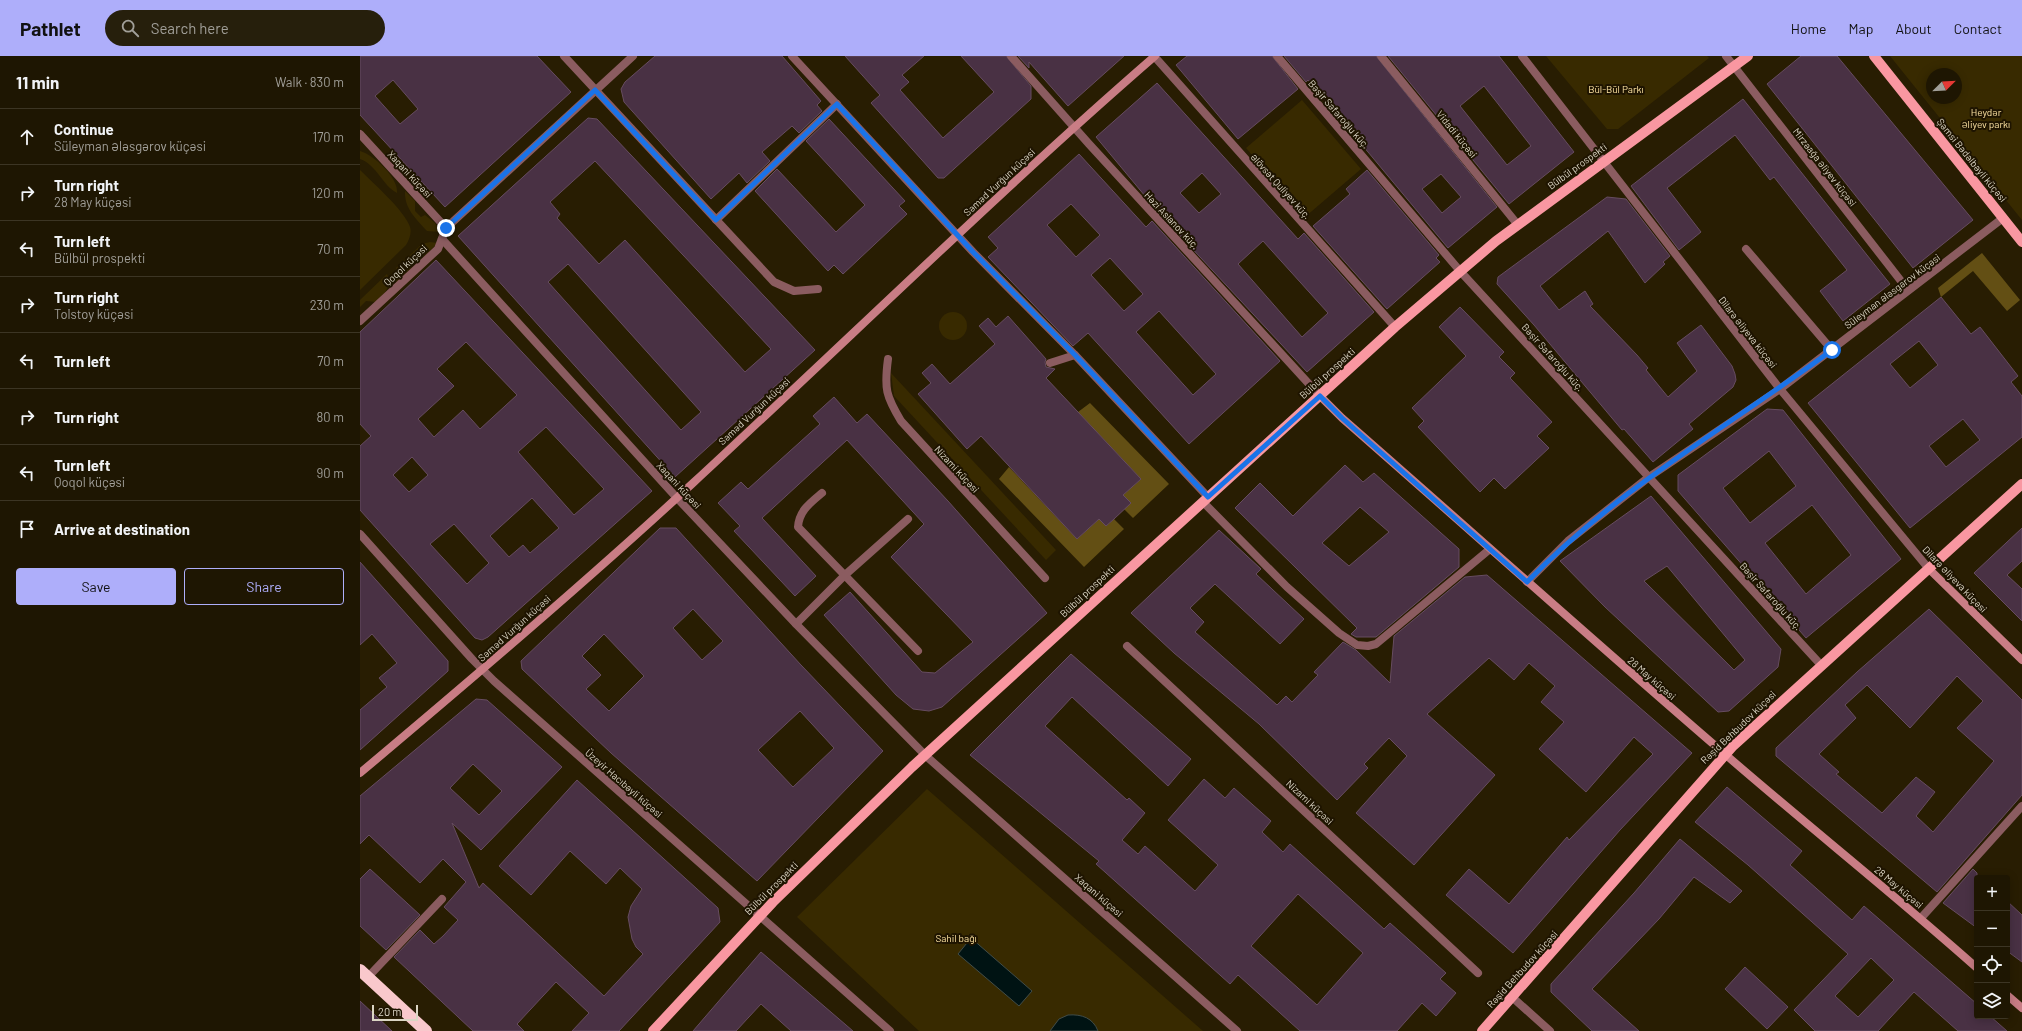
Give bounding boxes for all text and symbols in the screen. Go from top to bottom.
search box [105,10,385,46]
text: Pathlet [20,17,81,40]
icon: search [119,17,141,39]
text: Search here [151,19,229,37]
text: Home [1791,20,1827,37]
text: Map [1849,20,1873,37]
text: About [1895,20,1932,37]
text: Contact [1954,20,2002,37]
north arrow [1926,68,1962,104]
text: 11 min [16,72,59,92]
text: Walk · 830 m [275,74,344,90]
street label: Bəşir Səfəroğlu küç. [1306,77,1372,151]
park label: Bül-Bül Parkı [1588,83,1644,95]
park label: Heydər Əliyev parkı [1962,106,2010,130]
street label: Vidadi küçəsi [1434,108,1480,160]
street label: Şəmsi Bədəlbəyli küçəsi [1935,116,2009,204]
text: Continue [54,120,114,138]
street label: Mirzəağa Əliyev küçəsi [1791,125,1859,209]
icon: ahead [16,126,38,148]
text: 170 m [313,129,344,145]
text: Süleyman Ələsgərov küçəsi [54,138,206,154]
street label: Bülbül prospekti [1545,140,1609,192]
street label: Səməd Vurğun küçəsi [961,146,1037,218]
street label: Xaqani küçəsi [385,148,435,200]
street label: Əlövsət Quliyev küç. [1248,151,1314,221]
text: Turn right [54,176,119,194]
icon: right [16,182,38,204]
text: 120 m [312,185,344,201]
street label: Həzi Aslanov küç. [1142,189,1202,251]
text: 28 May küçəsi [54,194,132,210]
route end [437,219,455,237]
text: Turn left [54,232,110,250]
icon: left [16,238,38,260]
text: 70 m [317,241,344,257]
street label: Qoqol küçəsi [381,242,429,288]
text: Bülbül prospekti [54,250,145,266]
street label: Süleyman Ələsgərov küçəsi [1842,251,1942,331]
text: Turn right [54,288,119,306]
icon: right [16,294,38,316]
street label: Dilarə Əliyeva küçəsi [1716,294,1780,370]
text: 230 m [310,297,344,313]
text: Tolstoy küçəsi [54,306,134,322]
street label: Bəşir Səfəroğlu küç. [1519,321,1587,393]
route start [1823,341,1841,359]
street label: Bülbül prospekti [1297,345,1357,401]
icon: left [16,350,38,372]
text: Turn left [54,352,110,370]
text: 70 m [317,353,344,369]
street label: Səməd Vurğun küçəsi [716,375,792,447]
icon: right [16,406,38,428]
text: Turn right [54,408,119,426]
text: 80 m [317,409,344,425]
street label: Nizami küçəsi [932,443,982,495]
text: Turn left [54,456,110,474]
street label: Xaqani küçəsi [654,459,704,511]
icon: left [16,462,38,484]
text: 90 m [317,465,344,481]
text: Qoqol küçəsi [54,474,125,490]
icon: arrive [16,518,38,540]
text: Arrive at destination [54,520,190,538]
street label: Dilarə Əliyeva küçəsi [1920,543,1990,615]
street label: Bəşir Səfəroğlu küç. [1737,560,1805,632]
street label: Bülbül prospekti [1057,563,1117,619]
button: Save [16,568,176,605]
button: Share [184,568,344,605]
street label: Səməd Vurğun küçəsi [475,592,553,664]
street label: 28 May küçəsi [1626,654,1678,702]
street label: Rəşid Behbudov küçəsi [1698,688,1778,766]
street label: Üzeyir Hacıbəyli küçəsi [583,746,665,820]
street label: Nizami küçəsi [1284,777,1336,827]
street label: Bülbül prospekti [742,859,800,917]
street label: 28 May küçəsi [1872,863,1926,911]
street label: Xaqani küçəsi [1073,871,1125,919]
map controls [1974,875,2010,1019]
button: + [1974,875,2010,911]
button: − [1974,911,2010,947]
street label: Rəşid Behbudov küçəsi [1484,928,1560,1010]
park label: Sahil bağı [935,932,977,944]
button: locate [1974,947,2010,983]
button: layers [1974,983,2010,1019]
scale bar [372,1003,418,1022]
text: 20 m [378,1005,401,1018]

